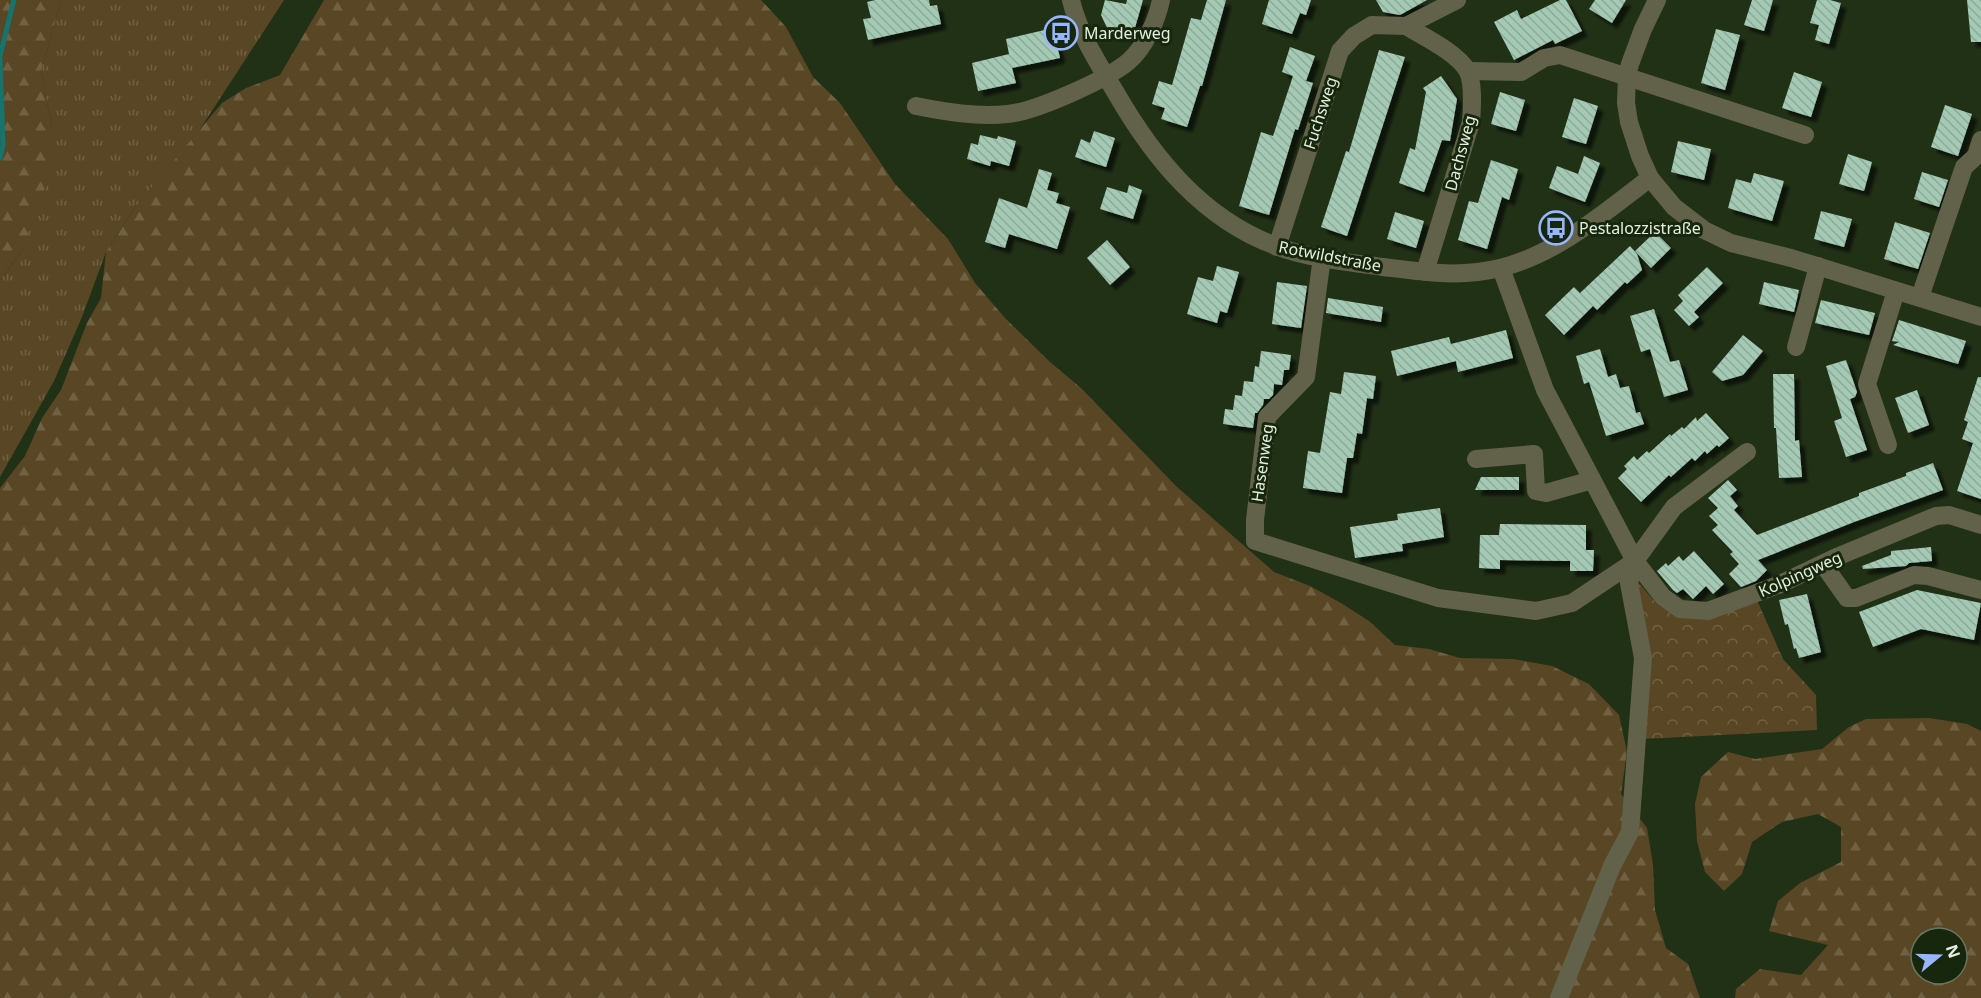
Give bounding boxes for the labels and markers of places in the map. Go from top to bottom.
bus stop icon: Marderweg [1043,15,1079,51]
place label: Marderweg [1084,22,1171,44]
bus stop icon: Pestalozzistraße [1538,210,1574,246]
place label: Pestalozzistraße [1579,217,1701,239]

